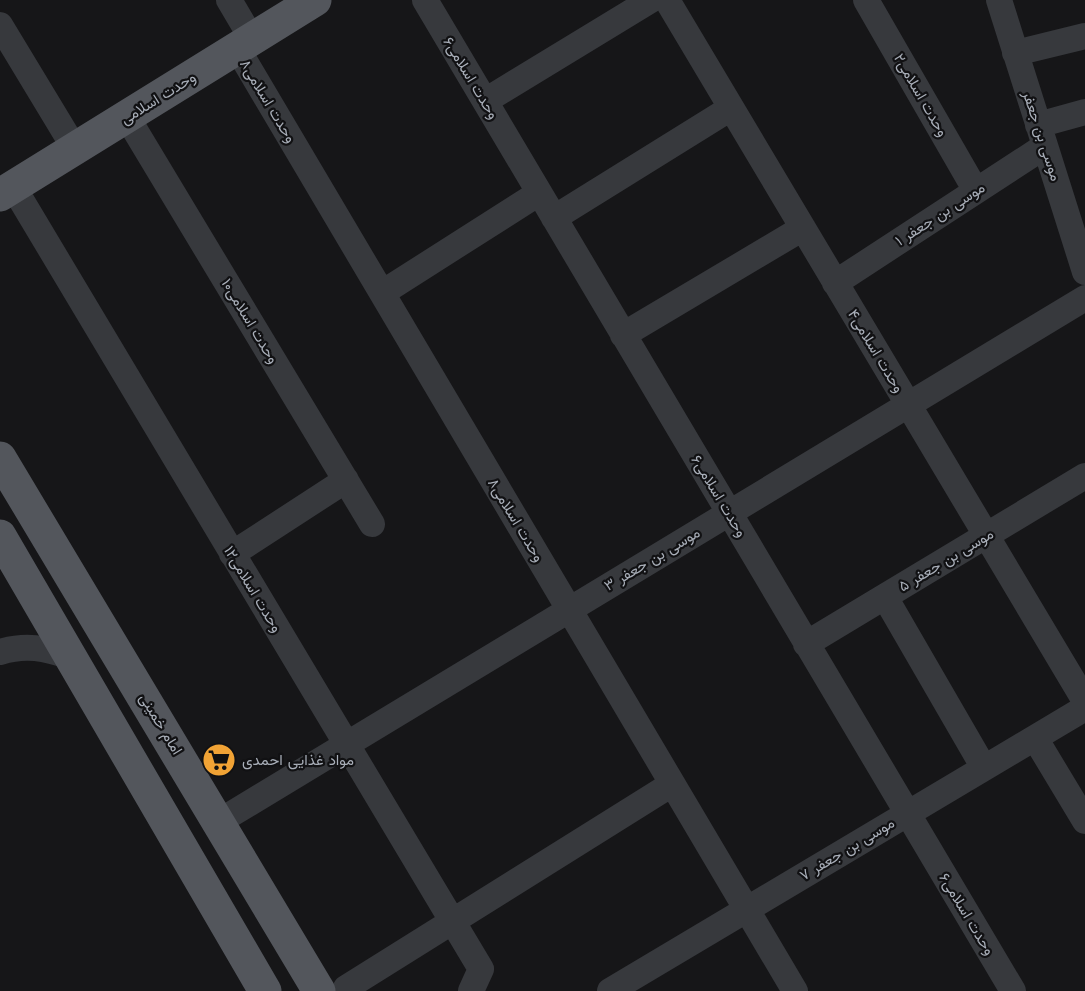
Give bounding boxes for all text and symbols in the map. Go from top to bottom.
street label: وحدت اسلامی۶ [439,34,503,123]
street label: وحدت اسلامی۲ [889,50,952,140]
street label: وحدت اسلامی۸ [235,56,300,146]
street label: وحدت اسلامی [117,68,199,129]
street label: موسی بن جعفر [1018,88,1065,184]
street label: موسی بن جعفر ۱ [892,178,989,250]
street label: وحدت اسلامی۱۰ [217,275,282,367]
street label: وحدت اسلامی۴ [843,306,908,396]
street label: وحدت اسلامی۶ [687,452,751,541]
street label: وحدت اسلامی۸ [483,475,548,565]
street label: موسی بن جعفر ۳ [601,523,704,596]
street label: موسی بن جعفر ۵ [895,525,997,596]
street label: وحدت اسلامی۱۲ [219,543,286,636]
street label: امام خمینی [135,690,186,758]
supermarket icon: مواد غذایی احمدی [201,742,237,778]
place label: مواد غذایی احمدی [242,751,354,770]
street label: موسی بن جعفر ۷ [796,814,898,885]
street label: وحدت اسلامی۶ [935,870,999,959]

